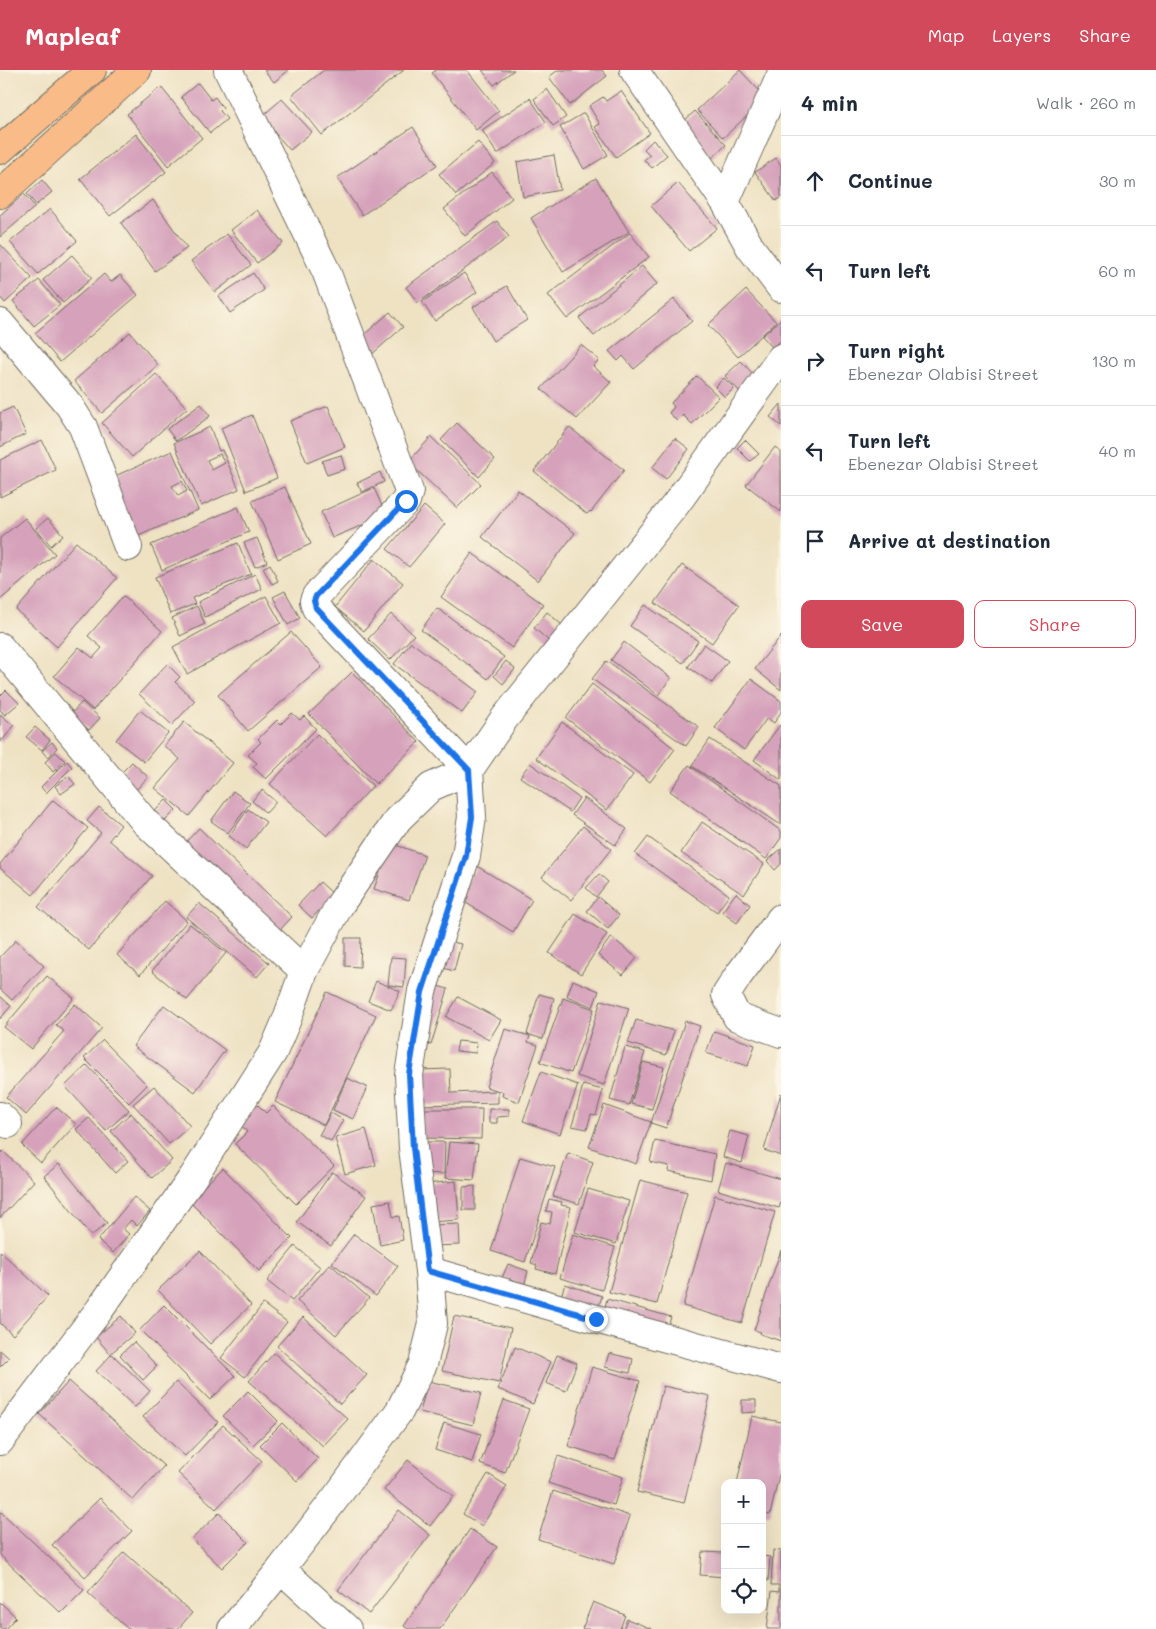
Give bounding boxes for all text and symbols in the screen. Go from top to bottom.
text: Mapleaf [25,20,120,51]
text: Map [928,23,964,47]
text: Layers [992,23,1051,47]
text: Share [1079,23,1131,47]
text: 4 min [801,89,858,116]
text: Walk · 260 m [1036,92,1136,113]
icon: ahead [801,167,829,195]
text: Continue [848,168,933,193]
text: 30 m [1099,170,1136,191]
icon: left [801,257,829,285]
text: Turn left [848,258,931,283]
text: 60 m [1099,260,1136,281]
text: Turn right [848,338,945,363]
icon: right [801,347,829,375]
text: 130 m [1092,350,1136,371]
text: Ebenezar Olabisi Street [848,363,1039,384]
text: Turn left [848,428,931,453]
icon: left [801,437,829,465]
text: 40 m [1099,440,1136,461]
text: Ebenezar Olabisi Street [848,453,1039,474]
route start [395,490,418,513]
icon: arrive [801,527,829,555]
text: Arrive at destination [848,528,1051,553]
button: Save [801,600,964,648]
button: Share [974,600,1136,648]
route end [585,1308,608,1331]
map controls [721,1479,766,1614]
button: + [721,1479,766,1524]
button: − [721,1524,766,1569]
button: locate [721,1569,766,1614]

